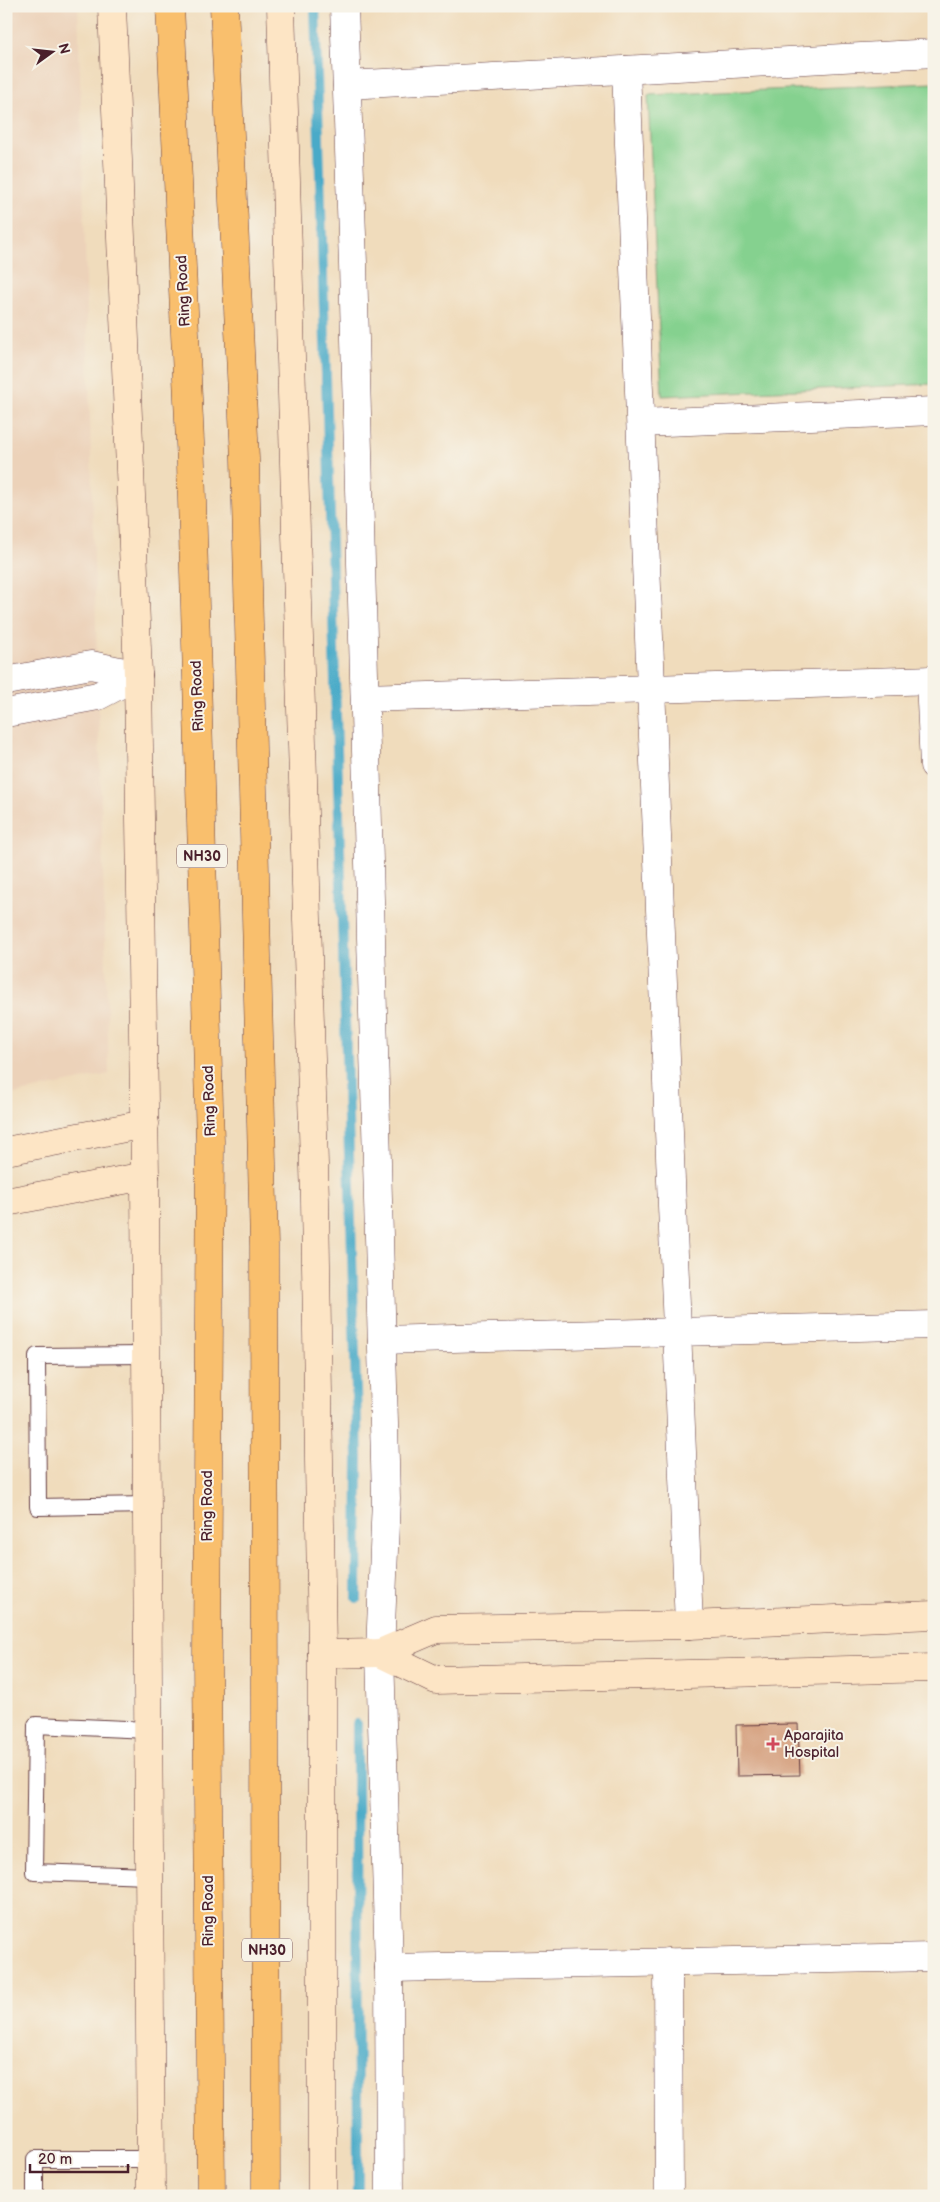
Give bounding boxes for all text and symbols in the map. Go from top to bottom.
north arrow [28,28,78,78]
text: N [55,41,74,56]
street label: Ring Road [172,255,195,327]
street label: Ring Road [187,660,208,732]
road number: NH30 [177,844,227,868]
street label: Ring Road [199,1065,220,1137]
street label: Ring Road [198,1470,217,1542]
place label: Aparajita Hospital [784,1726,844,1762]
marker: Aparajita Hospital [766,1737,780,1751]
street label: Ring Road [199,1875,218,1947]
road number: NH30 [242,1938,292,1962]
scale bar [30,2142,128,2174]
text: 20 m [38,2150,72,2169]

